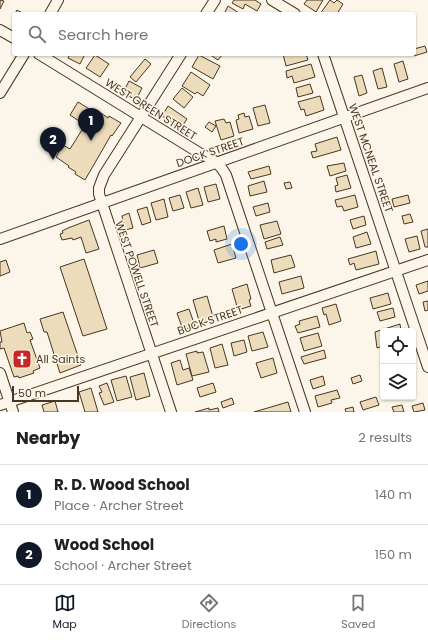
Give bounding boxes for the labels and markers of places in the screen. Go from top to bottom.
pin: 1 [78,108,104,141]
pin: 2 [40,127,66,160]
church icon: All Saints [11,348,33,370]
place label: All Saints [36,351,85,367]

